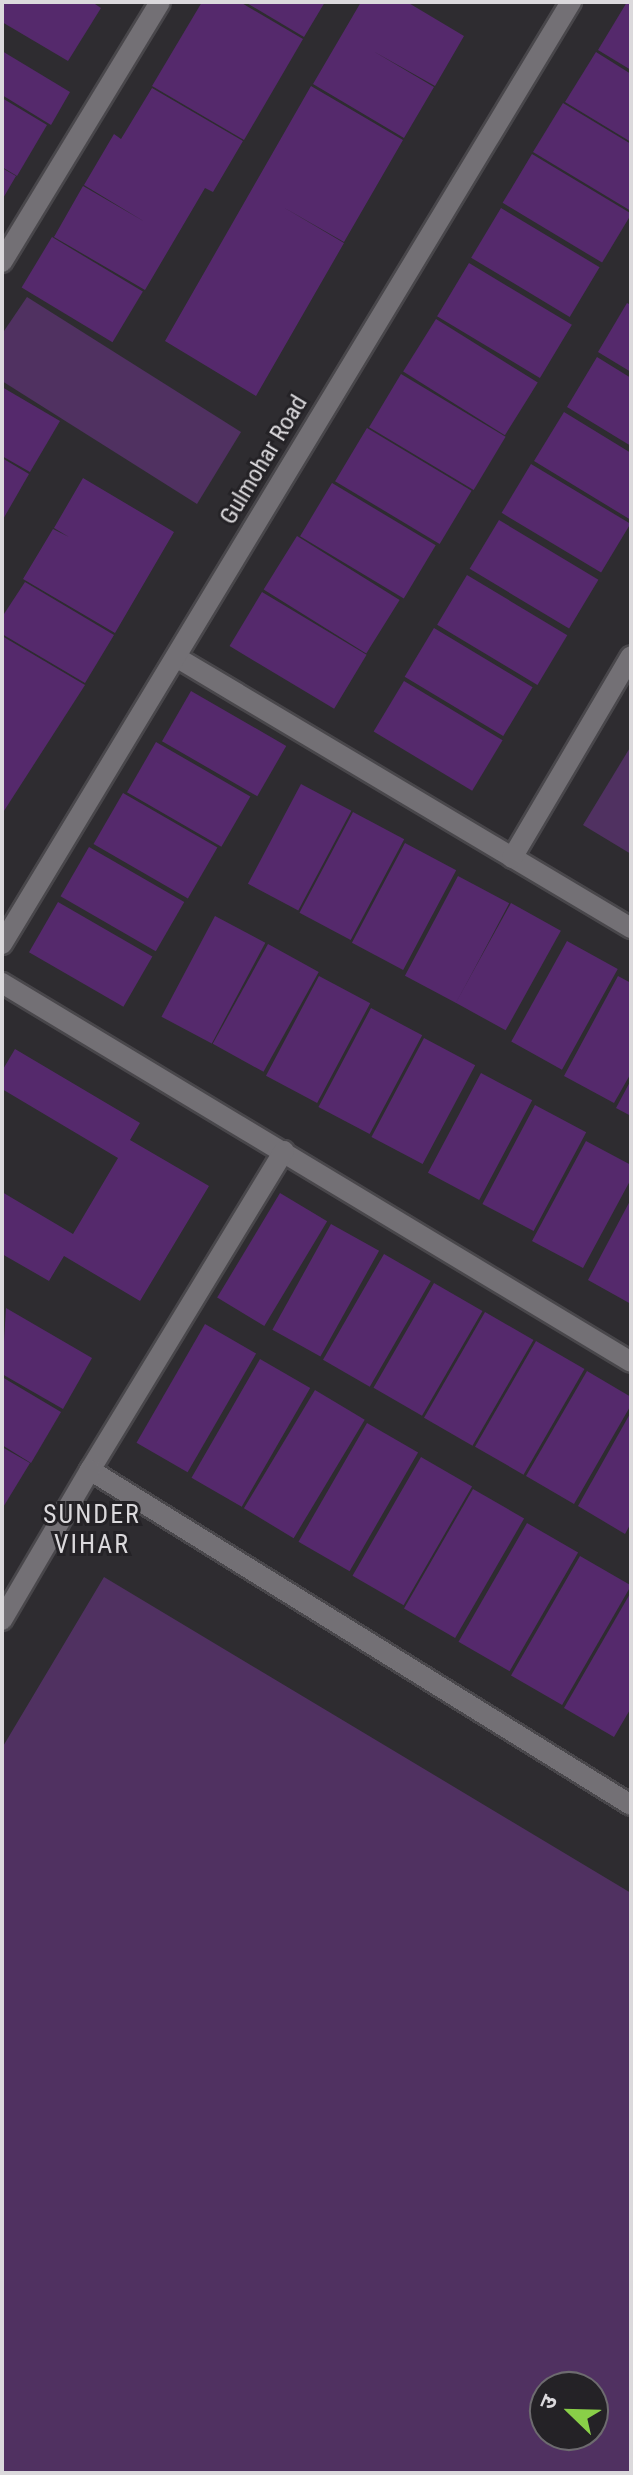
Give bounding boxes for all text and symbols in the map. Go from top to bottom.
street label: Gulmohar Road [214,390,314,530]
district label: SUNDER VIHAR [43,1499,141,1560]
north arrow [529,2371,609,2451]
text: उ [534,2391,562,2413]

